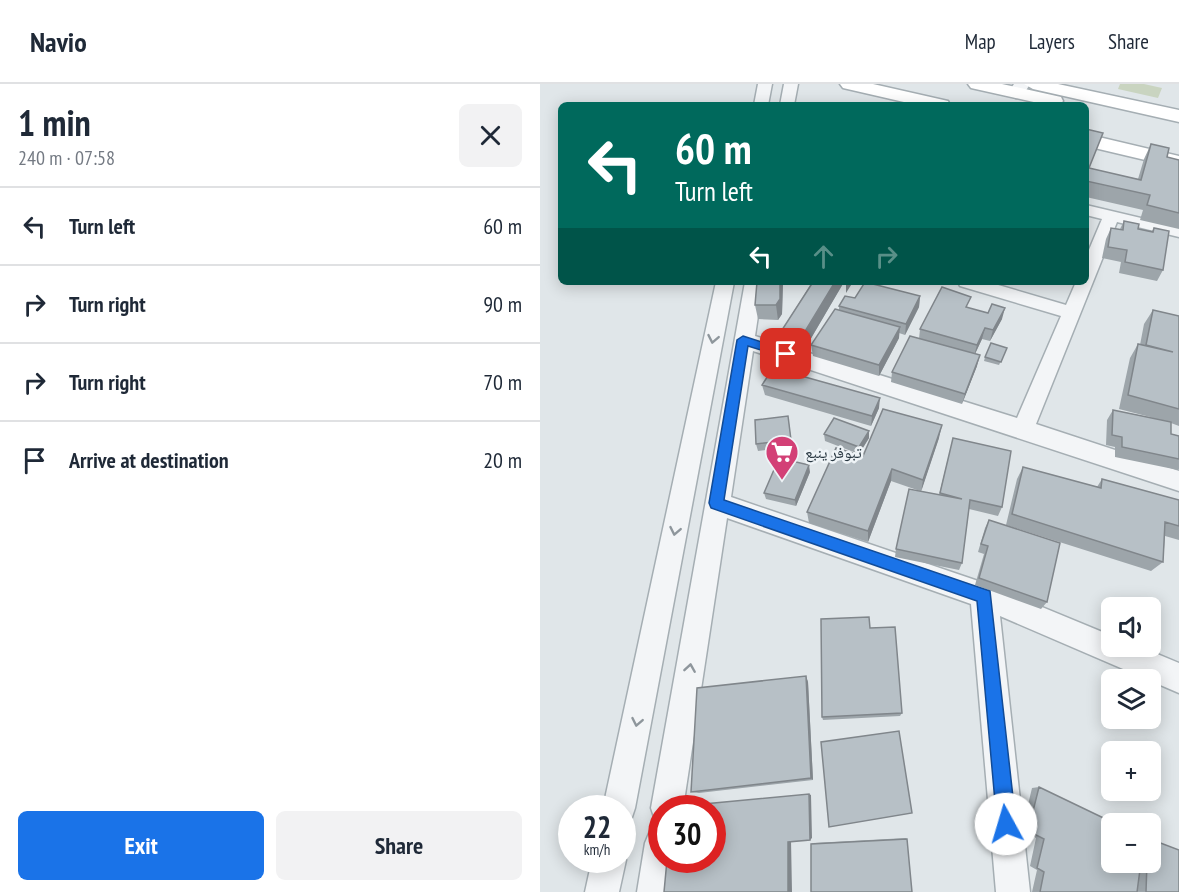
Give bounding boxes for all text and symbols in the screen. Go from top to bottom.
text: Navio [30,23,87,60]
text: Map [965,28,996,55]
text: Layers [1029,28,1075,55]
text: Share [1108,28,1149,55]
text: 1 min [18,99,91,146]
button: close [459,104,522,167]
text: 60 m [675,121,752,176]
icon: left [576,126,654,204]
text: 240 m · 07:58 [18,145,115,171]
text: Turn left [675,174,753,208]
icon: left [18,210,51,243]
text: Turn left [69,212,135,240]
text: 60 m [483,212,522,240]
icon: left [744,240,777,273]
icon: ahead [807,240,840,273]
icon: right [870,240,903,273]
icon: right [18,288,51,321]
text: Turn right [69,290,146,318]
text: 90 m [483,290,522,318]
pin [760,328,811,379]
one-way arrow [708,334,721,344]
icon: arrive [769,337,802,370]
icon: right [18,366,51,399]
text: Turn right [69,368,146,396]
text: 70 m [483,368,522,396]
supermarket icon: تبوفر ينبع [764,434,800,481]
place label: تبوفر ينبع [805,442,862,463]
icon: arrive [18,444,51,477]
text: Arrive at destination [69,446,229,474]
text: 20 m [483,446,522,474]
one-way arrow [669,525,682,535]
map controls [1101,597,1161,873]
button: sound [1101,597,1161,657]
one-way arrow [683,663,695,672]
button: layers [1101,669,1161,729]
one-way arrow [631,716,644,726]
button: + [1101,741,1161,801]
position arrow [974,792,1038,856]
speed limit sign: 30 [648,795,726,873]
text: 22 [583,807,611,846]
button: Exit [18,811,264,880]
button: Share [276,811,522,880]
button: − [1101,813,1161,873]
text: km/h [584,840,610,859]

